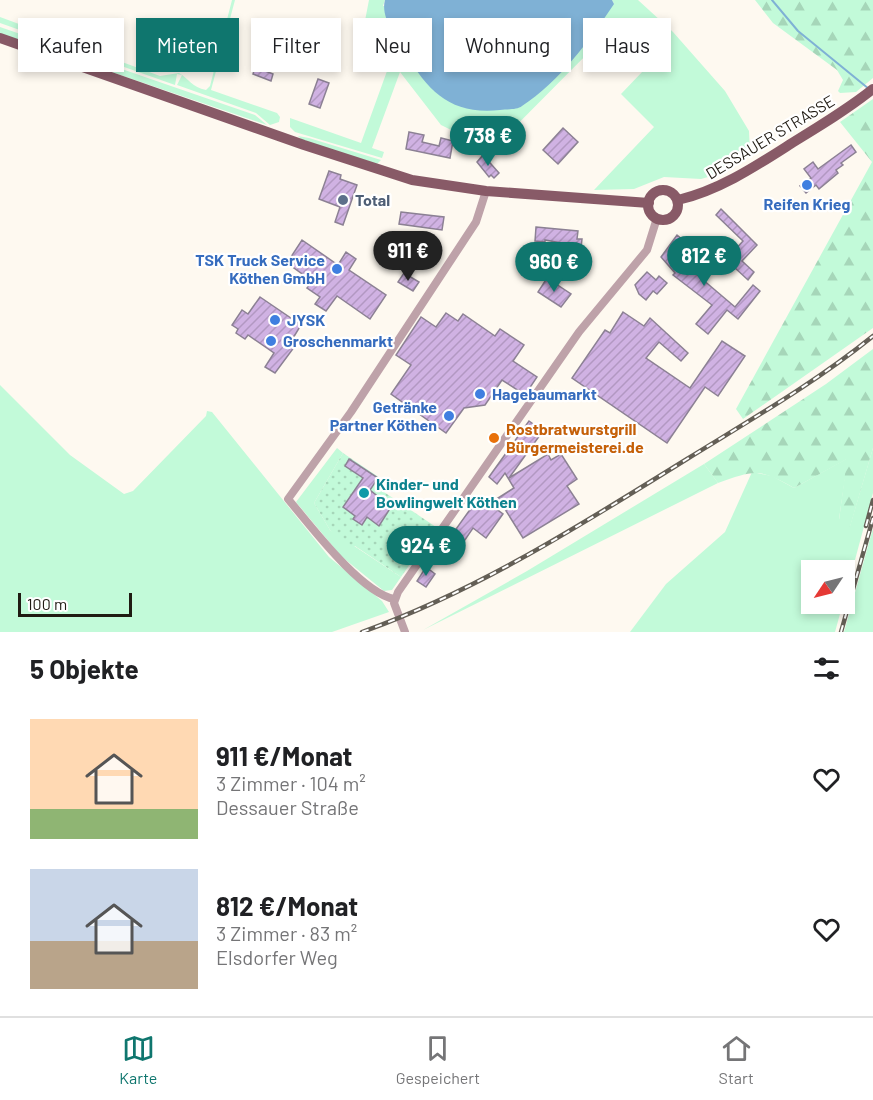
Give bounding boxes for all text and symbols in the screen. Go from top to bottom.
chip: Kaufen [18,18,124,72]
chip: Mieten [136,18,239,72]
chip: Filter [251,18,341,72]
chip: Neu [353,18,432,72]
chip: Wohnung [444,18,571,72]
chip: Haus [583,18,671,72]
street label: DESSAUER STRASSE [702,91,838,183]
pin: 738 € [446,116,530,167]
text: 738 € [464,123,512,147]
marker: Reifen Krieg [800,178,814,192]
place label: Total [355,190,390,209]
marker: Total [336,193,350,207]
place label: Reifen Krieg [764,194,850,213]
pin: 911 € [366,231,450,282]
pin: 812 € [662,236,746,287]
text: 911 € [387,238,429,262]
pin: 960 € [512,242,596,293]
text: 812 € [681,243,727,267]
text: 960 € [529,249,579,273]
place label: TSK Truck Service Köthen GmbH [195,250,325,287]
marker: TSK Truck Service Köthen GmbH [330,262,344,276]
place label: JYSK [287,310,325,329]
marker: JYSK [268,313,282,327]
place label: Groschenmarkt [283,331,393,350]
marker: Groschenmarkt [264,334,278,348]
place label: Hagebaumarkt [492,384,597,403]
marker: Hagebaumarkt [473,387,487,401]
place label: Getränke Partner Köthen [330,397,437,434]
marker: Getränke Partner Köthen [442,409,456,423]
place label: Rostbratwurstgrill Bürgermeisterei.de [506,419,644,456]
marker: Rostbratwurstgrill Bürgermeisterei.de [487,431,501,445]
place label: Kinder- und Bowlingwelt Köthen [376,474,517,511]
marker: Kinder- und Bowlingwelt Köthen [357,486,371,500]
pin: 924 € [384,526,468,577]
text: 924 € [401,533,451,557]
north arrow [801,560,855,614]
map controls [801,560,855,614]
scale bar [18,590,132,618]
text: 100 m [27,594,67,613]
icon: filters [810,652,843,685]
text: 5 Objekte [30,653,139,684]
text: 911 €/Monat [216,740,352,771]
icon: home [78,743,150,815]
icon: heart [810,763,843,796]
text: 3 Zimmer · 104 m² [216,771,366,795]
text: Dessauer Straße [216,795,359,819]
text: 812 €/Monat [216,890,358,921]
icon: home [78,893,150,965]
icon: heart [810,913,843,946]
text: 3 Zimmer · 83 m² [216,921,357,945]
text: Elsdorfer Weg [216,945,338,969]
tab: Karte [119,1032,157,1087]
tab: Gespeichert [396,1032,480,1087]
tab: Start [719,1032,754,1087]

